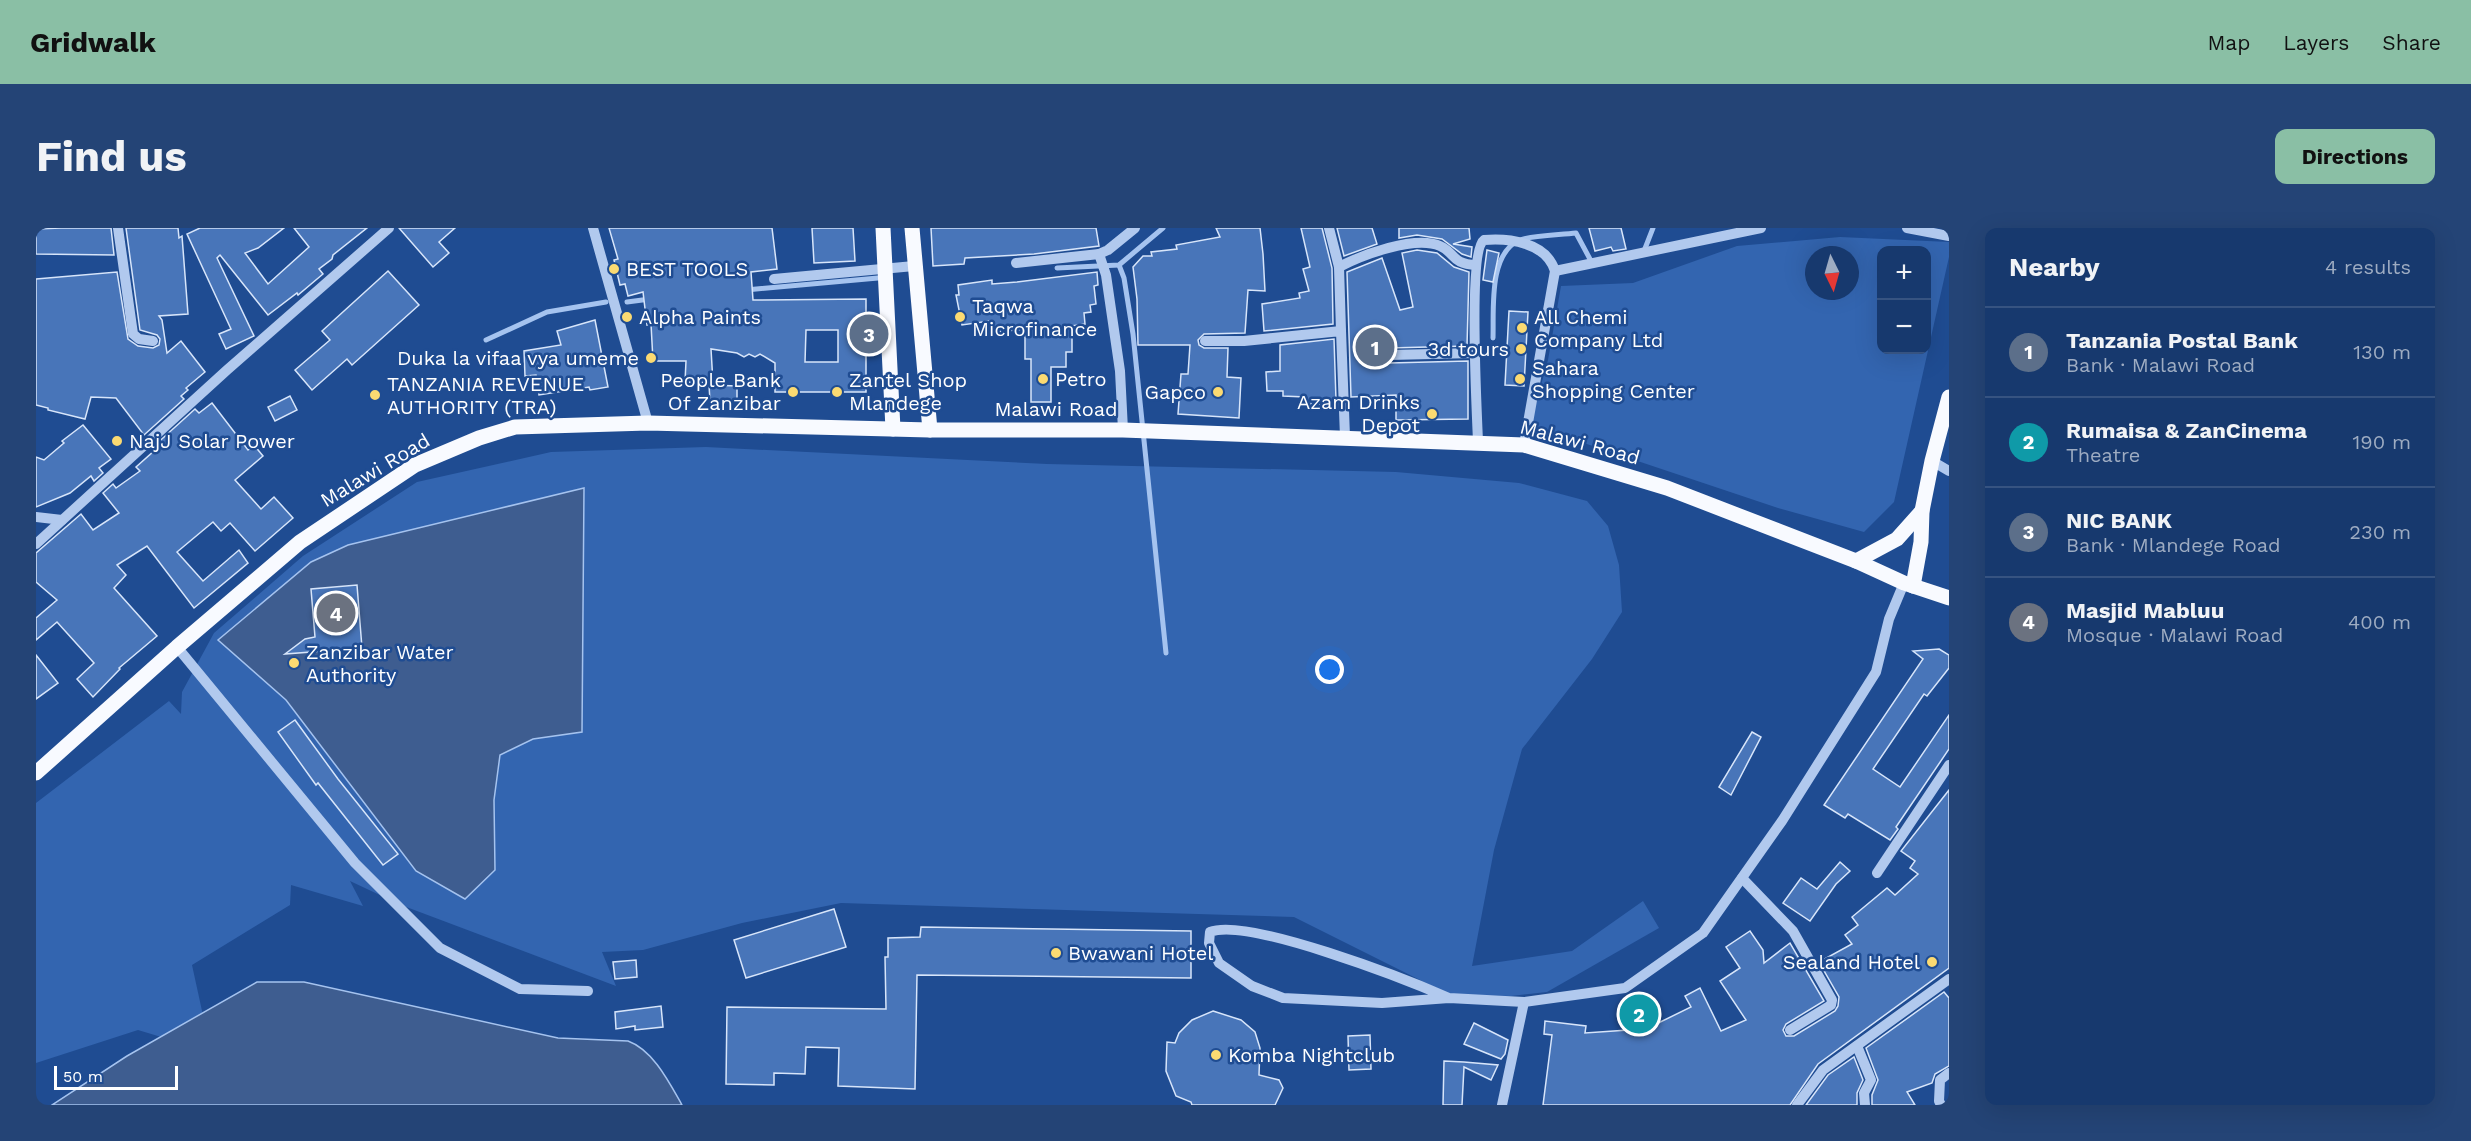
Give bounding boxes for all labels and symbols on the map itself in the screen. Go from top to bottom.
north arrow [1805,246,1859,300]
place label: BEST TOOLS [626,257,748,281]
marker: BEST TOOLS [607,262,621,276]
place label: Taqwa Microfinance [972,294,1097,341]
place label: Alpha Paints [639,305,761,329]
place label: All Chemi Company Ltd [1534,305,1663,352]
marker: Alpha Paints [620,310,634,324]
marker: Taqwa Microfinance [953,310,967,324]
pin: 3 [850,312,888,356]
marker: All Chemi Company Ltd [1515,321,1529,335]
pin: 1 [1356,324,1394,370]
place label: 3d tours [1427,337,1509,361]
marker: 3d tours [1514,342,1528,356]
place label: Duka la vifaa vya umeme [397,346,639,370]
marker: Duka la vifaa vya umeme [644,351,658,365]
place label: Sahara Shopping Center [1532,356,1695,403]
place label: Petro [1055,367,1106,391]
place label: People Bank Of Zanzibar [660,368,781,415]
place label: Zantel Shop Mlandege [849,368,967,415]
place label: TANZANIA REVENUE AUTHORITY (TRA) [387,372,584,419]
marker: Petro [1036,372,1050,386]
marker: Sahara Shopping Center [1513,372,1527,386]
place label: Gapco [1144,380,1206,404]
marker: People Bank Of Zanzibar [786,385,800,399]
marker: Zantel Shop Mlandege [830,385,844,399]
marker: Gapco [1211,385,1225,399]
marker: TANZANIA REVENUE AUTHORITY (TRA) [368,388,382,402]
place label: Azam Drinks Depot [1297,390,1421,437]
street label: Malawi Road [994,397,1118,421]
marker: Azam Drinks Depot [1425,407,1439,421]
street label: Malawi Road [1517,414,1643,470]
street label: Malawi Road [316,428,434,512]
place label: NajJ Solar Power [129,429,295,453]
marker: NajJ Solar Power [110,434,124,448]
pin: 4 [316,590,356,636]
place label: Zanzibar Water Authority [306,640,454,687]
your location [1315,655,1344,684]
marker: Zanzibar Water Authority [287,656,301,670]
place label: Bwawani Hotel [1068,941,1213,965]
marker: Bwawani Hotel [1049,946,1063,960]
place label: Sealand Hotel [1783,950,1920,974]
marker: Sealand Hotel [1925,955,1939,969]
pin: 2 [1620,992,1658,1036]
place label: Komba Nightclub [1228,1043,1395,1067]
marker: Komba Nightclub [1209,1048,1223,1062]
scale bar [54,1063,178,1090]

